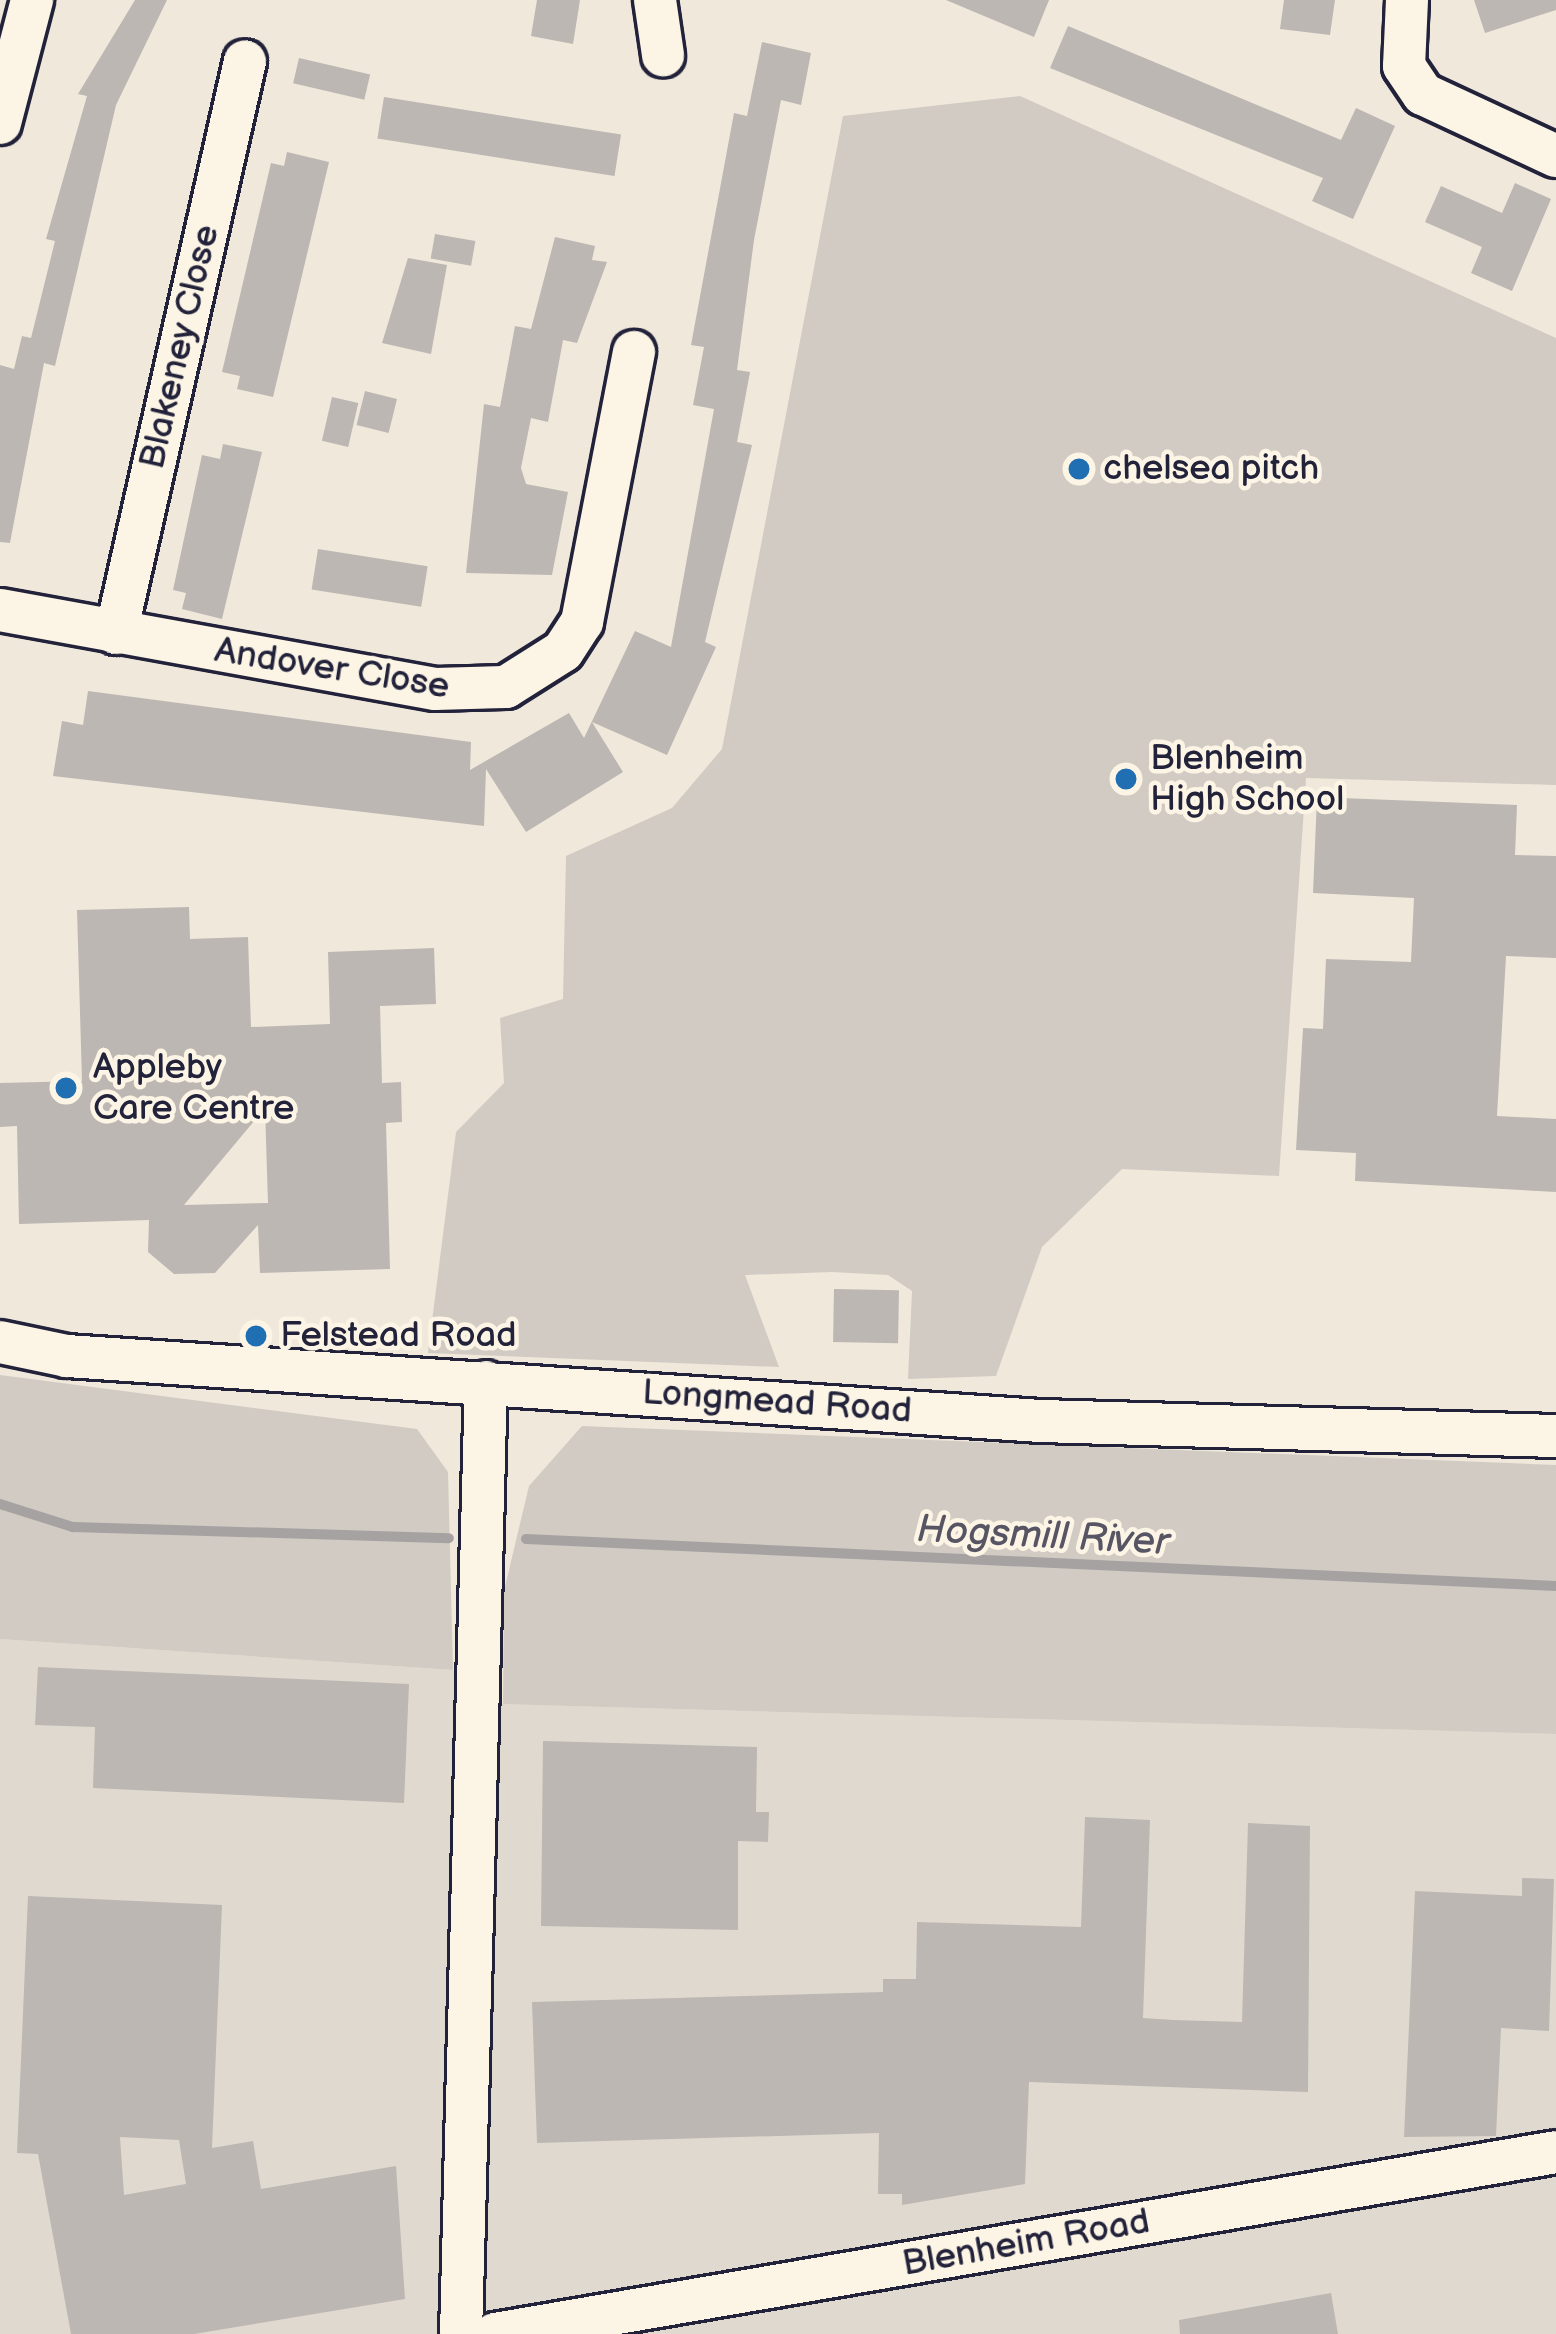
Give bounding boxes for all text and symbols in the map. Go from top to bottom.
street label: Blakeney Close [131,220,229,474]
place label: chelsea pitch [1103,447,1319,491]
marker: chelsea pitch [1066,456,1092,482]
street label: Andover Close [212,629,452,709]
place label: Blenheim High School [1150,736,1345,821]
marker: Blenheim High School [1113,766,1139,792]
place label: Appleby Care Centre [93,1045,294,1130]
marker: Appleby Care Centre [50,1072,82,1104]
place label: Felstead Road [280,1314,517,1358]
marker: Felstead Road [243,1323,269,1349]
street label: Longmead Road [641,1371,913,1433]
water label: Hogsmill River [916,1507,1170,1567]
street label: Blenheim Road [899,2200,1153,2286]

